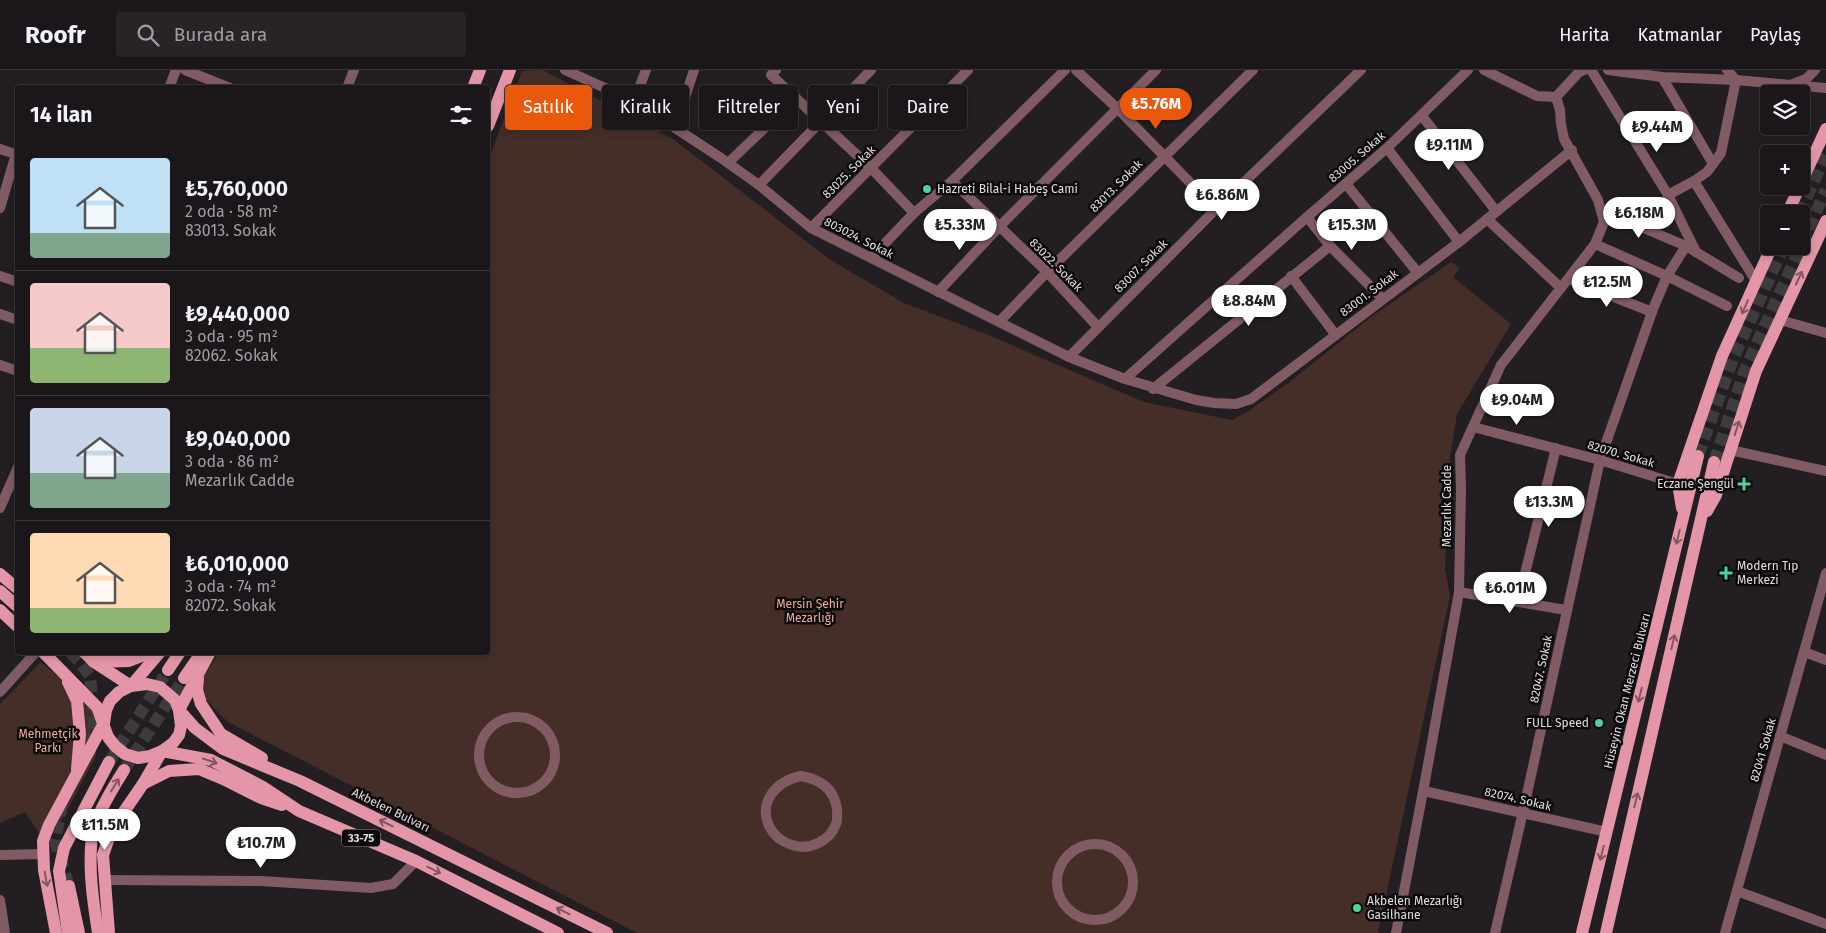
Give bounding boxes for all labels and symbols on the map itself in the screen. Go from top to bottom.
pin: ₺5.76M [1115,88,1197,130]
pin: ₺9.44M [1616,111,1698,153]
street label: 83005. Sokak [1326,128,1389,185]
pin: ₺9.11M [1408,128,1490,171]
street label: 83025. Sokak [820,142,879,201]
street label: 83013. Sokak [1087,156,1146,215]
pin: ₺6.86M [1181,178,1263,221]
place label: Hazreti Bilal-i Habeş Cami [937,182,1078,196]
marker: Hazreti Bilal-i Habeş Cami [921,183,933,195]
pin: ₺6.18M [1598,196,1680,239]
pin: ₺5.33M [919,208,1001,251]
pin: ₺15.3M [1311,208,1393,251]
street label: 803024. Sokak [822,215,897,262]
street label: 83022. Sokak [1027,236,1086,295]
street label: 83007. Sokak [1112,236,1171,295]
street label: 83001. Sokak [1337,266,1401,319]
pin: ₺12.5M [1566,266,1648,308]
one-way arrow [1795,271,1805,286]
pin: ₺8.84M [1208,284,1290,327]
one-way arrow [1739,299,1749,314]
pin: ₺9.04M [1476,384,1558,426]
one-way arrow [1733,420,1743,436]
street label: 82070. Sokak [1586,438,1657,470]
street label: Mezarlık Cadde [1440,465,1454,547]
place label: Eczane Şengül [1657,477,1734,491]
marker: Eczane Şengül [1738,478,1750,490]
pin: ₺13.3M [1508,486,1590,528]
one-way arrow [1673,529,1682,545]
place label: Modern Tıp Merkezi [1737,559,1798,587]
marker: Modern Tıp Merkezi [1719,566,1733,580]
pin: ₺6.01M [1469,572,1551,614]
park label: Mersin Şehir Mezarlığı [776,597,844,625]
street label: Hüseyin Okan Merzeci Bulvarı [1601,612,1653,770]
street label: 82047. Sokak [1527,633,1555,704]
one-way arrow [1669,634,1678,650]
one-way arrow [1635,687,1644,703]
place label: FULL Speed [1526,716,1589,730]
street label: 82041 Sokak [1747,716,1779,783]
marker: FULL Speed [1593,717,1605,729]
park label: Mehmetçik Parkı [18,727,78,755]
one-way arrow [202,757,217,766]
one-way arrow [109,778,120,792]
street label: 82074. Sokak [1483,784,1554,814]
street label: Akbelen Bulvarı [350,785,432,835]
one-way arrow [1632,793,1641,809]
pin: ₺11.5M [64,808,146,851]
one-way arrow [379,818,394,827]
pin: ₺10.7M [220,826,302,869]
road number: 33-75 [342,830,380,846]
one-way arrow [1597,845,1606,861]
one-way arrow [426,866,441,875]
one-way arrow [42,871,51,887]
place label: Akbelen Mezarlığı Gasilhane [1367,894,1462,922]
marker: Akbelen Mezarlığı Gasilhane [1351,902,1363,914]
one-way arrow [556,906,571,915]

